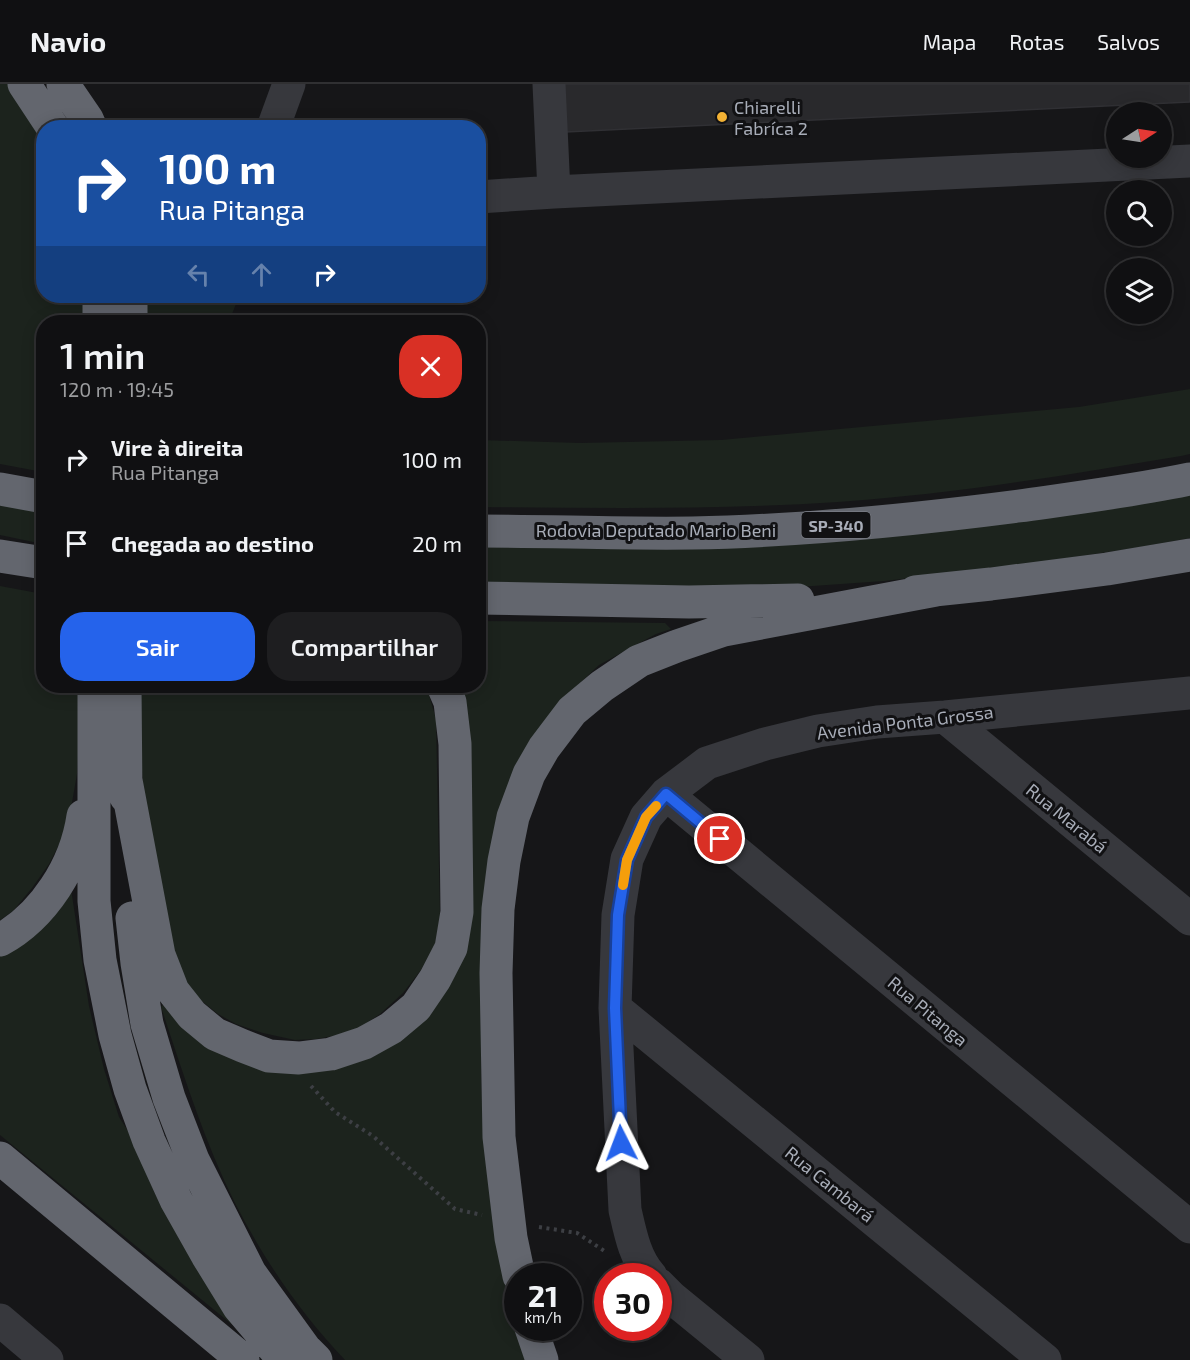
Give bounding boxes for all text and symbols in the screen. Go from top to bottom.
text: Navio [30,24,106,58]
text: Mapa [923,29,976,54]
text: Rotas [1009,29,1064,54]
text: Salvos [1097,29,1160,54]
place label: Chiarelli Fabríca 2 [734,96,808,139]
north arrow [1106,102,1172,168]
map controls [1106,102,1172,324]
marker: Chiarelli Fabríca 2 [715,110,729,124]
text: 100 m [159,142,276,192]
icon: right [60,144,138,222]
button: search [1106,180,1172,246]
text: Rua Pitanga [159,193,305,225]
icon: left [182,258,215,291]
icon: ahead [245,258,278,291]
icon: right [308,258,341,291]
button: layers [1106,258,1172,324]
text: 1 min [60,333,145,376]
button: close [399,335,462,398]
text: 120 m · 19:45 [60,377,174,401]
text: Vire à direita [111,434,243,460]
icon: right [60,443,93,476]
text: 100 m [403,446,462,472]
text: Rua Pitanga [111,460,219,484]
road number: SP-340 [802,512,870,538]
street label: Rodovia Deputado Mario Beni [536,519,776,541]
icon: arrive [60,527,93,560]
text: Chegada ao destino [111,530,314,556]
text: 20 m [412,530,462,556]
button: Sair [60,612,255,681]
button: Compartilhar [267,612,462,681]
street label: Avenida Ponta Grossa [815,700,995,744]
street label: Rua Marabá [1022,779,1112,857]
pin [694,813,745,864]
icon: arrive [703,822,736,855]
street label: Rua Pitanga [884,971,972,1051]
position arrow [589,1111,653,1175]
street label: Rua Cambará [781,1141,879,1227]
speed limit sign: 30 [594,1263,672,1341]
text: 21 [528,1277,558,1313]
text: km/h [524,1308,562,1326]

